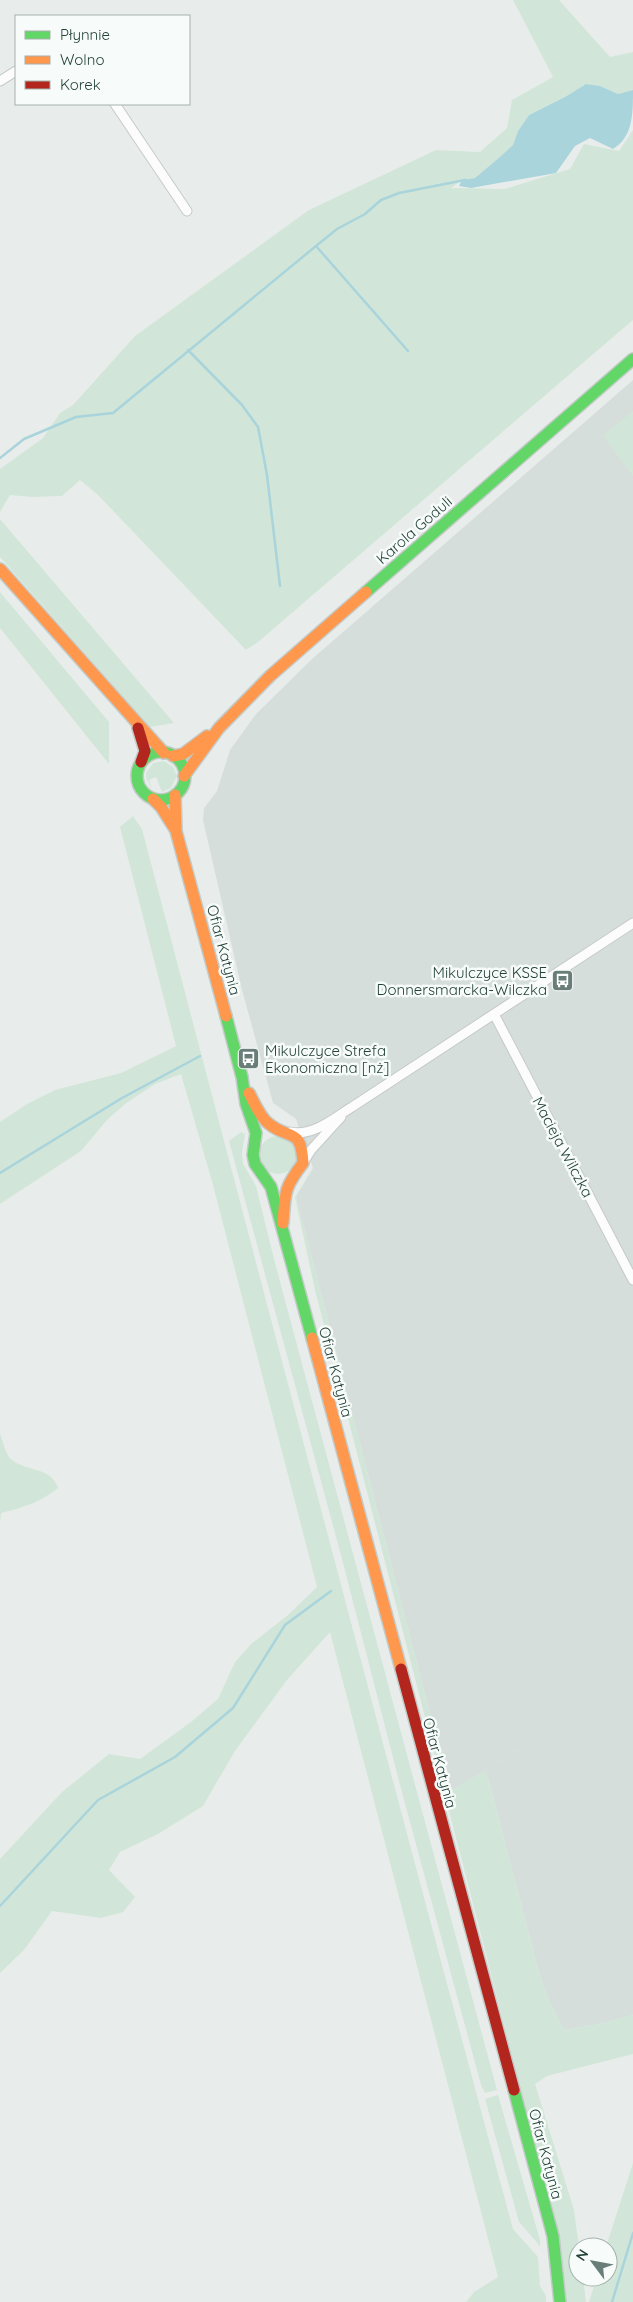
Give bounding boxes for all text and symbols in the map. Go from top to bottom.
legend [15,15,190,105]
text: Płynnie [60,25,110,44]
text: Wolno [60,50,105,69]
text: Korek [60,75,101,94]
street label: Karola Goduli [372,492,456,568]
street label: Ofiar Katynia [203,903,245,997]
place label: Mikulczyce KSSE Donnersmarcka-Wilczka [377,963,547,999]
bus stop icon: Mikulczyce KSSE Donnersmarcka-Wilczka [551,969,575,993]
place label: Mikulczyce Strefa Ekonomiczna [nż] [265,1041,389,1077]
bus stop icon: Mikulczyce Strefa Ekonomiczna [nż] [237,1047,261,1071]
street label: Macieja Wilczka [529,1093,597,1201]
street label: Ofiar Katynia [315,1325,357,1419]
street label: Ofiar Katynia [419,1716,461,1810]
street label: Ofiar Katynia [525,2107,567,2201]
north arrow [568,2237,618,2287]
text: N [572,2246,592,2264]

